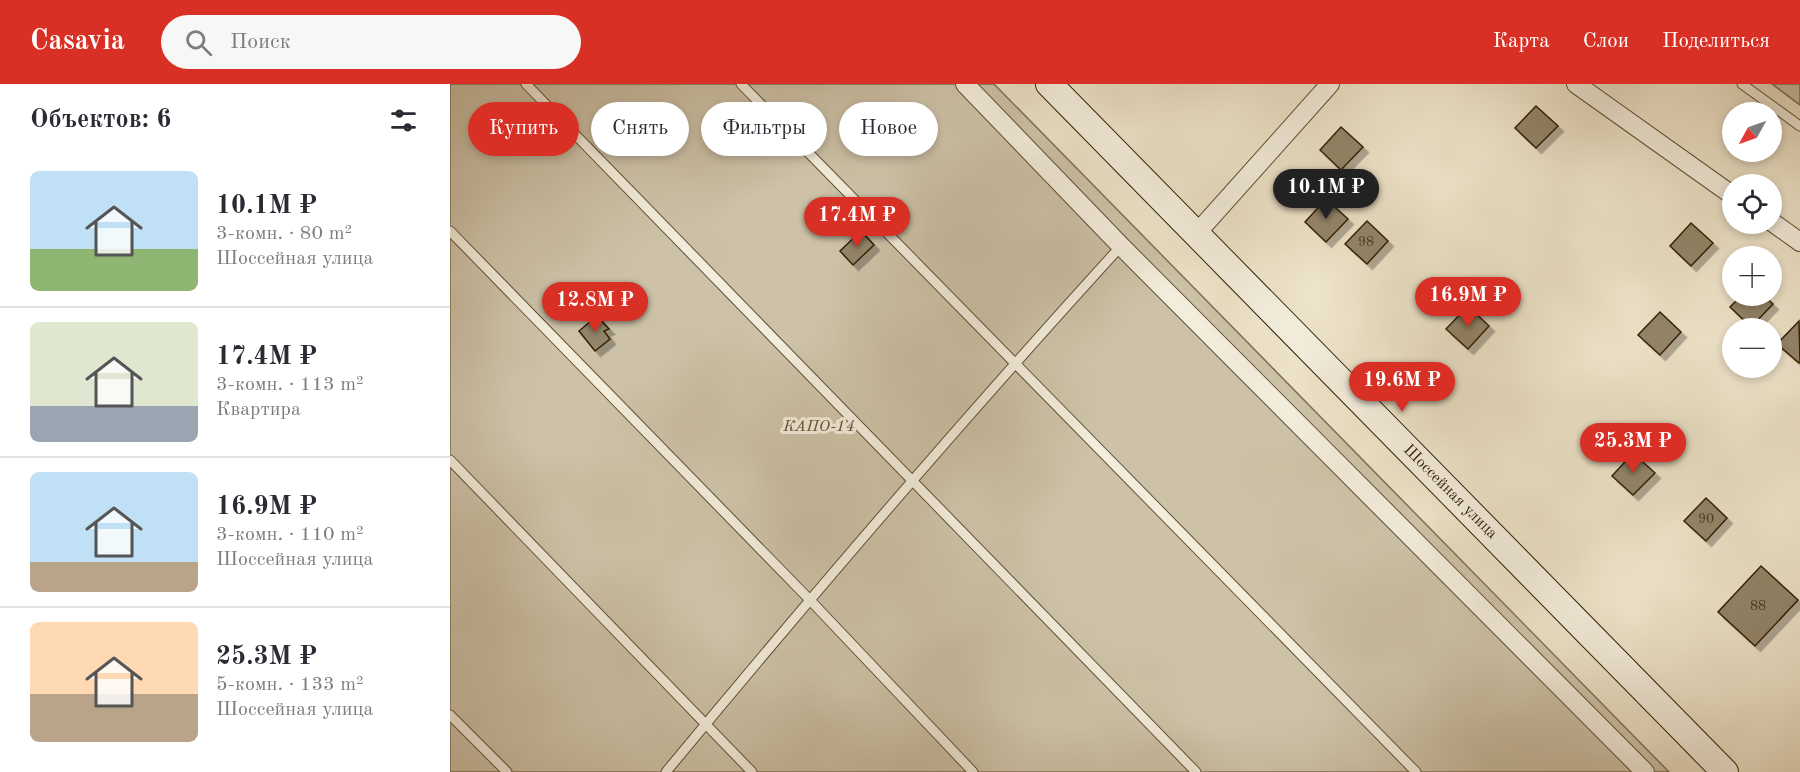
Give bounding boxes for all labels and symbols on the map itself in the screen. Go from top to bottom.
north arrow [1722,102,1782,162]
pin: 10.1M ₽ [1271,169,1381,220]
pin: 17.4M ₽ [802,197,912,248]
house number: 98 [1358,235,1374,249]
pin: 16.9M ₽ [1413,277,1523,328]
pin: 12.8M ₽ [540,282,650,333]
pin: 19.6M ₽ [1347,362,1457,413]
park label: КАПО-14 [782,419,855,435]
pin: 25.3M ₽ [1578,423,1688,474]
street label: Шоссейная улица [1400,442,1500,542]
house number: 90 [1698,512,1714,526]
house number: 88 [1750,599,1766,613]

